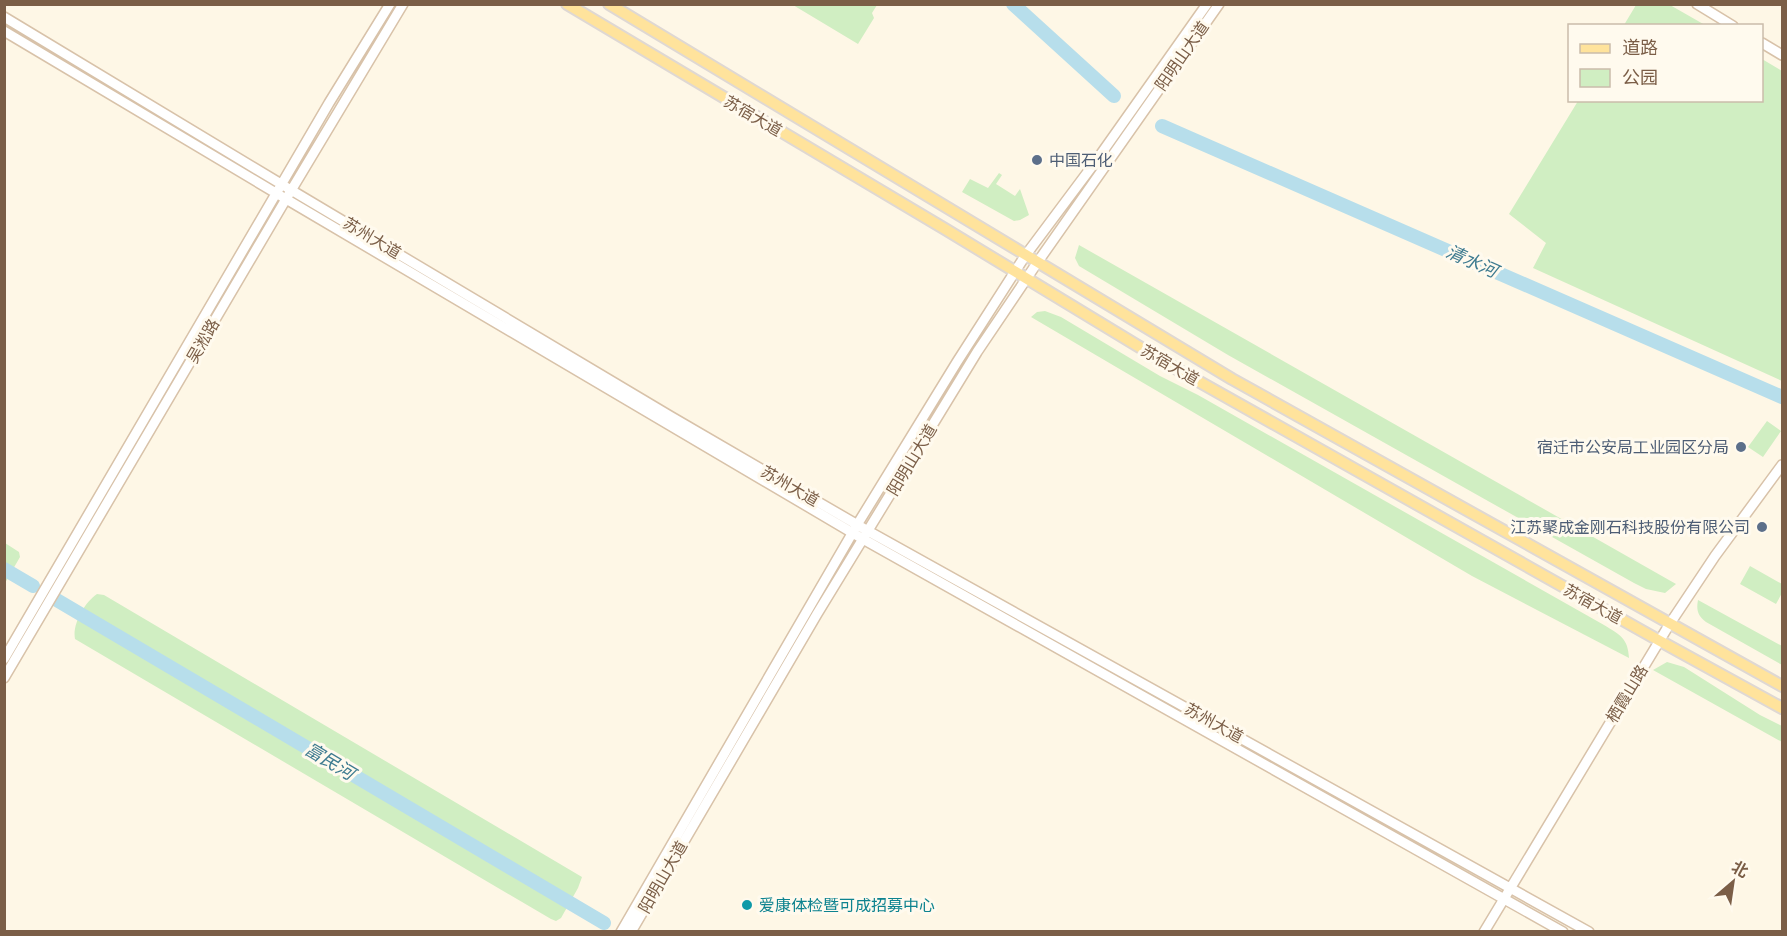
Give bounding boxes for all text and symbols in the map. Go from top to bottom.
street label: 阳明山大道 [1151,18,1213,94]
legend [1568,24,1763,102]
text: 道路 [1622,37,1658,58]
text: 公园 [1622,67,1658,88]
street label: 苏宿大道 [721,92,785,140]
place label: 中国石化 [1049,151,1113,170]
marker: 中国石化 [1030,153,1044,167]
street label: 苏州大道 [340,213,404,263]
water label: 清水河 [1443,240,1504,283]
street label: 吴淞路 [183,315,223,367]
street label: 苏宿大道 [1138,341,1202,389]
street label: 阳明山大道 [883,421,941,499]
place label: 宿迁市公安局工业园区分局 [1537,438,1729,457]
marker: 宿迁市公安局工业园区分局 [1734,440,1748,454]
street label: 苏州大道 [758,462,822,510]
place label: 江苏聚成金刚石科技股份有限公司 [1510,518,1750,537]
marker: 江苏聚成金刚石科技股份有限公司 [1755,520,1769,534]
street label: 苏宿大道 [1560,580,1626,628]
street label: 栖霞山路 [1602,662,1652,726]
street label: 苏州大道 [1181,699,1247,747]
water label: 富民河 [301,738,361,785]
street label: 阳明山大道 [635,838,691,916]
north arrow [1703,852,1763,912]
text: 北 [1728,857,1752,882]
place label: 爱康体检暨可成招募中心 [759,896,935,915]
marker: 爱康体检暨可成招募中心 [740,898,754,912]

